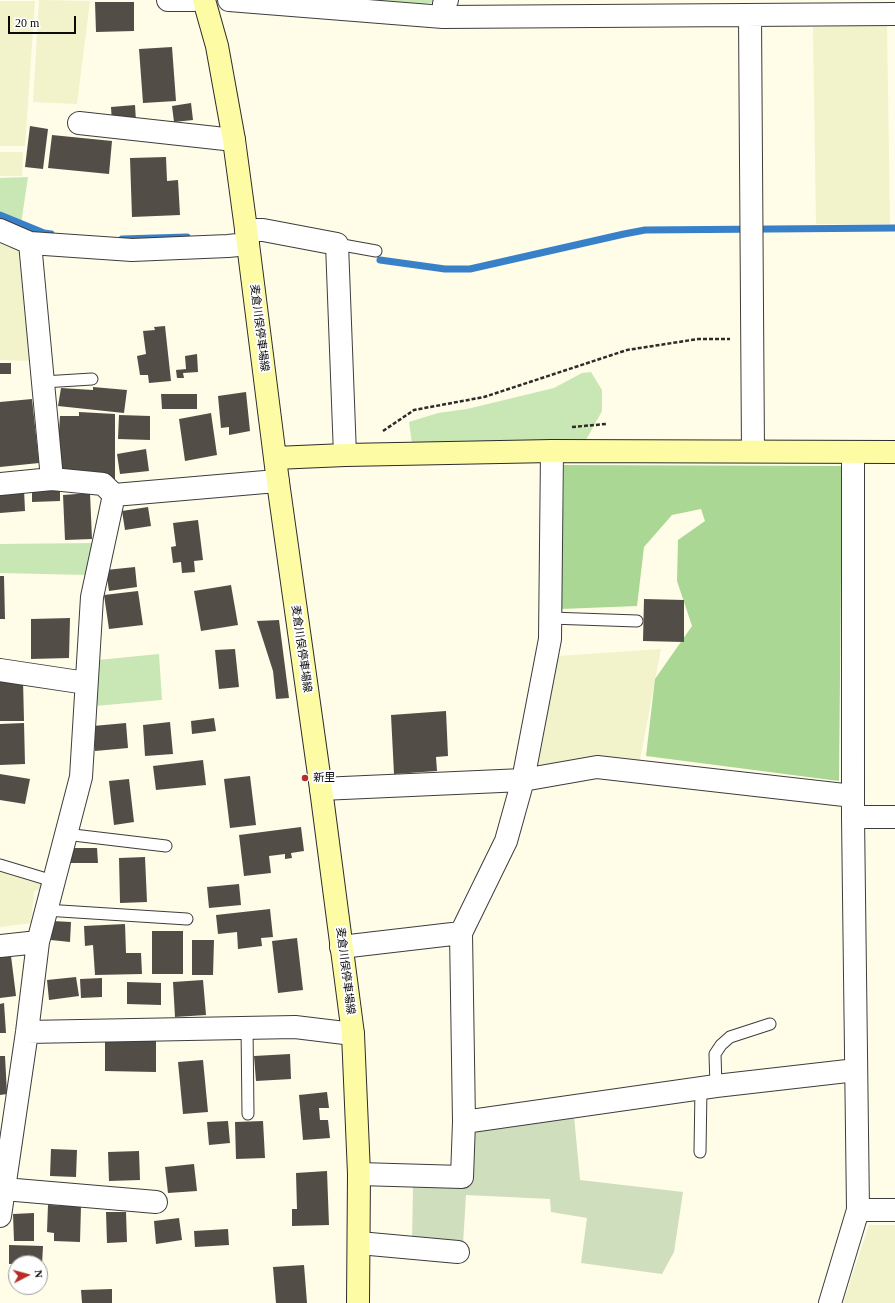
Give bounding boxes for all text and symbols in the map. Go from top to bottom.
scale bar [10,8,78,34]
text: 20 m [15,16,39,30]
street label: 麦倉川俣停車場線 [247,284,271,372]
street label: 麦倉川俣停車場線 [288,605,314,693]
place label: 新里 [313,771,335,785]
marker: 新里 [300,773,310,783]
street label: 麦倉川俣停車場線 [333,927,357,1015]
north arrow [8,1255,48,1295]
text: N [33,1269,45,1278]

